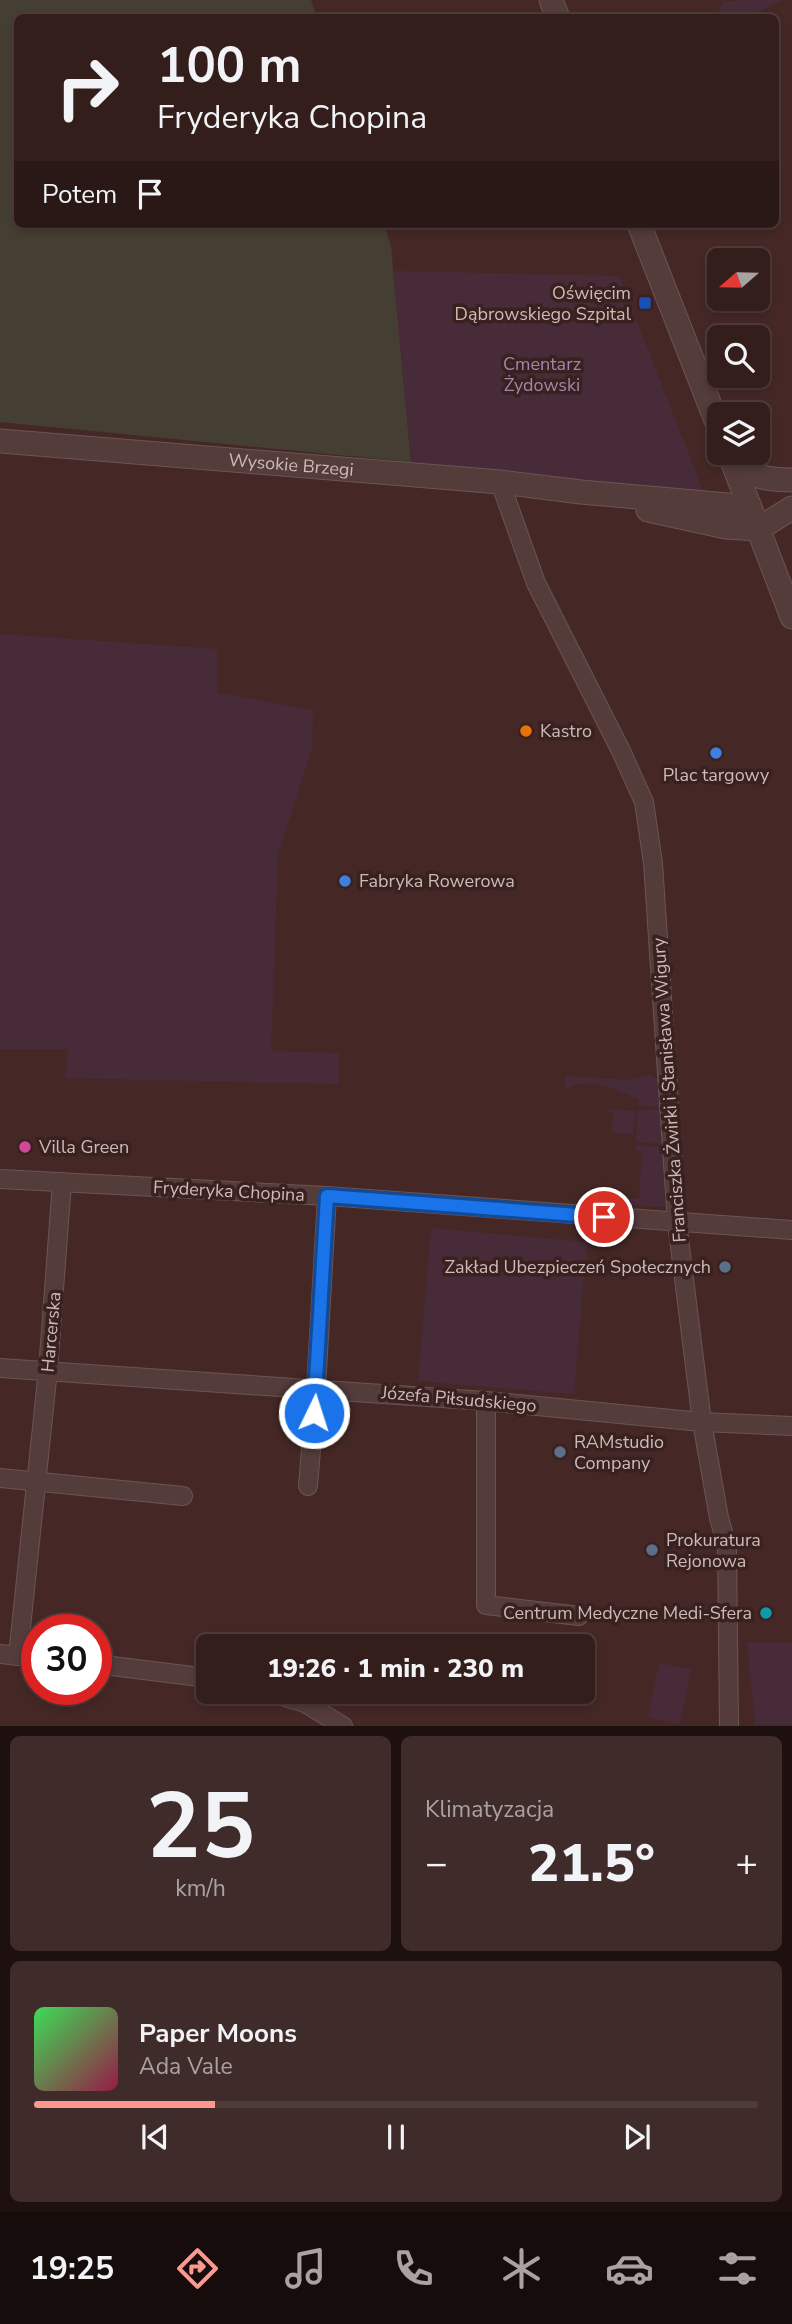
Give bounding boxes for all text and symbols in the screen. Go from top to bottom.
text: 100 m [157,32,301,99]
icon: right [42,42,133,133]
text: Fryderyka Chopina [157,96,427,139]
icon: arrive [131,175,169,213]
text: Potem [42,177,117,212]
north arrow [707,248,770,312]
map controls [707,248,770,465]
place label: Oświęcim Dąbrowskiego Szpital [455,281,632,326]
marker: Oświęcim Dąbrowskiego Szpital [637,295,653,311]
button: search [707,325,770,388]
park label: Cmentarz Żydowski [503,352,581,397]
button: layers [707,402,770,465]
street label: Wysokie Brzegi [227,448,355,482]
place label: Kastro [540,719,592,743]
marker: Kastro [518,723,534,739]
marker: Plac targowy [708,745,724,761]
place label: Plac targowy [663,763,770,787]
place label: Fabryka Rowerowa [359,869,515,893]
marker: Fabryka Rowerowa [337,873,353,889]
street label: Franciszka Żwirki i Stanisława Wigury [646,936,692,1243]
place label: Villa Green [38,1135,129,1159]
marker: Villa Green [17,1139,33,1155]
street label: Fryderyka Chopina [152,1175,306,1207]
pin [574,1187,634,1247]
icon: arrive [585,1198,623,1236]
place label: Zakład Ubezpieczeń Społecznych [445,1255,711,1279]
marker: Zakład Ubezpieczeń Społecznych [717,1259,733,1275]
street label: Harcerska [36,1291,66,1373]
position arrow [277,1376,351,1450]
street label: Józefa Piłsudskiego [379,1380,538,1418]
place label: RAMstudio Company [574,1430,664,1475]
marker: RAMstudio Company [552,1444,568,1460]
place label: Prokuratura Rejonowa [666,1528,761,1573]
marker: Prokuratura Rejonowa [644,1542,660,1558]
place label: Centrum Medyczne Medi-Sfera [503,1601,752,1625]
marker: Centrum Medyczne Medi-Sfera [758,1605,774,1621]
speed limit sign: 30 [21,1614,112,1705]
text: 19:26 · 1 min · 230 m [267,1651,524,1686]
text: 25 [146,1765,255,1889]
text: Klimatyzacja [425,1794,554,1825]
text: 21.5° [528,1828,655,1899]
text: − [425,1838,448,1889]
text: + [735,1838,758,1889]
text: km/h [175,1873,226,1904]
text: Paper Moons [139,2016,297,2051]
text: Ada Vale [139,2051,233,2082]
icon: previous [136,2118,174,2156]
icon: pause [377,2118,415,2156]
icon: next [618,2118,656,2156]
icon: directions [173,2244,222,2293]
icon: music [281,2244,330,2293]
icon: phone [389,2244,438,2293]
icon: climate [497,2244,546,2293]
icon: car [605,2244,654,2293]
icon: filters [713,2244,762,2293]
text: 19:25 [30,2247,114,2290]

